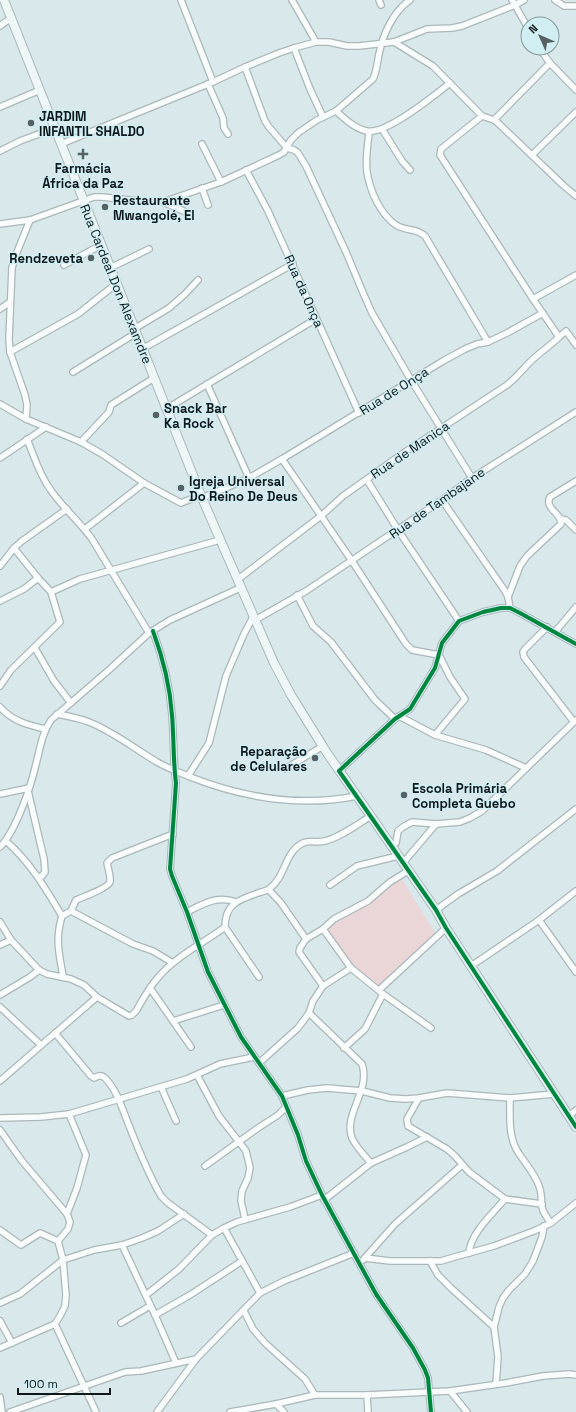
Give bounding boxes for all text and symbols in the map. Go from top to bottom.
north arrow [520,16,560,56]
text: N [525,21,540,36]
place label: JARDIM INFANTIL SHALDO [39,108,145,140]
marker: JARDIM INFANTIL SHALDO [26,118,36,128]
marker: Farmácia África da Paz [78,149,88,159]
place label: Farmácia África da Paz [42,160,124,192]
place label: Restaurante Mwangolé, El [113,192,195,224]
street label: Rua Cardeal Don Alexamdre [76,202,156,366]
marker: Restaurante Mwangolé, El [100,202,110,212]
place label: Rendzeveta [9,250,83,267]
street label: Rua da Onça [280,252,328,331]
marker: Rendzeveta [86,253,96,263]
street label: Rua de Onça [356,363,432,419]
place label: Snack Bar Ka Rock [164,400,227,432]
marker: Snack Bar Ka Rock [151,410,161,420]
street label: Rua de Manica [367,417,453,483]
street label: Rua de Tambajane [386,464,488,542]
place label: Igreja Universal Do Reino De Deus [189,473,298,505]
marker: Igreja Universal Do Reino De Deus [176,483,186,493]
place label: Reparação de Celulares [230,743,307,775]
marker: Reparação de Celulares [310,753,320,763]
place label: Escola Primária Completa Guebo [412,780,516,812]
marker: Escola Primária Completa Guebo [399,790,409,800]
scale bar [18,1370,110,1396]
text: 100 m [24,1376,58,1392]

